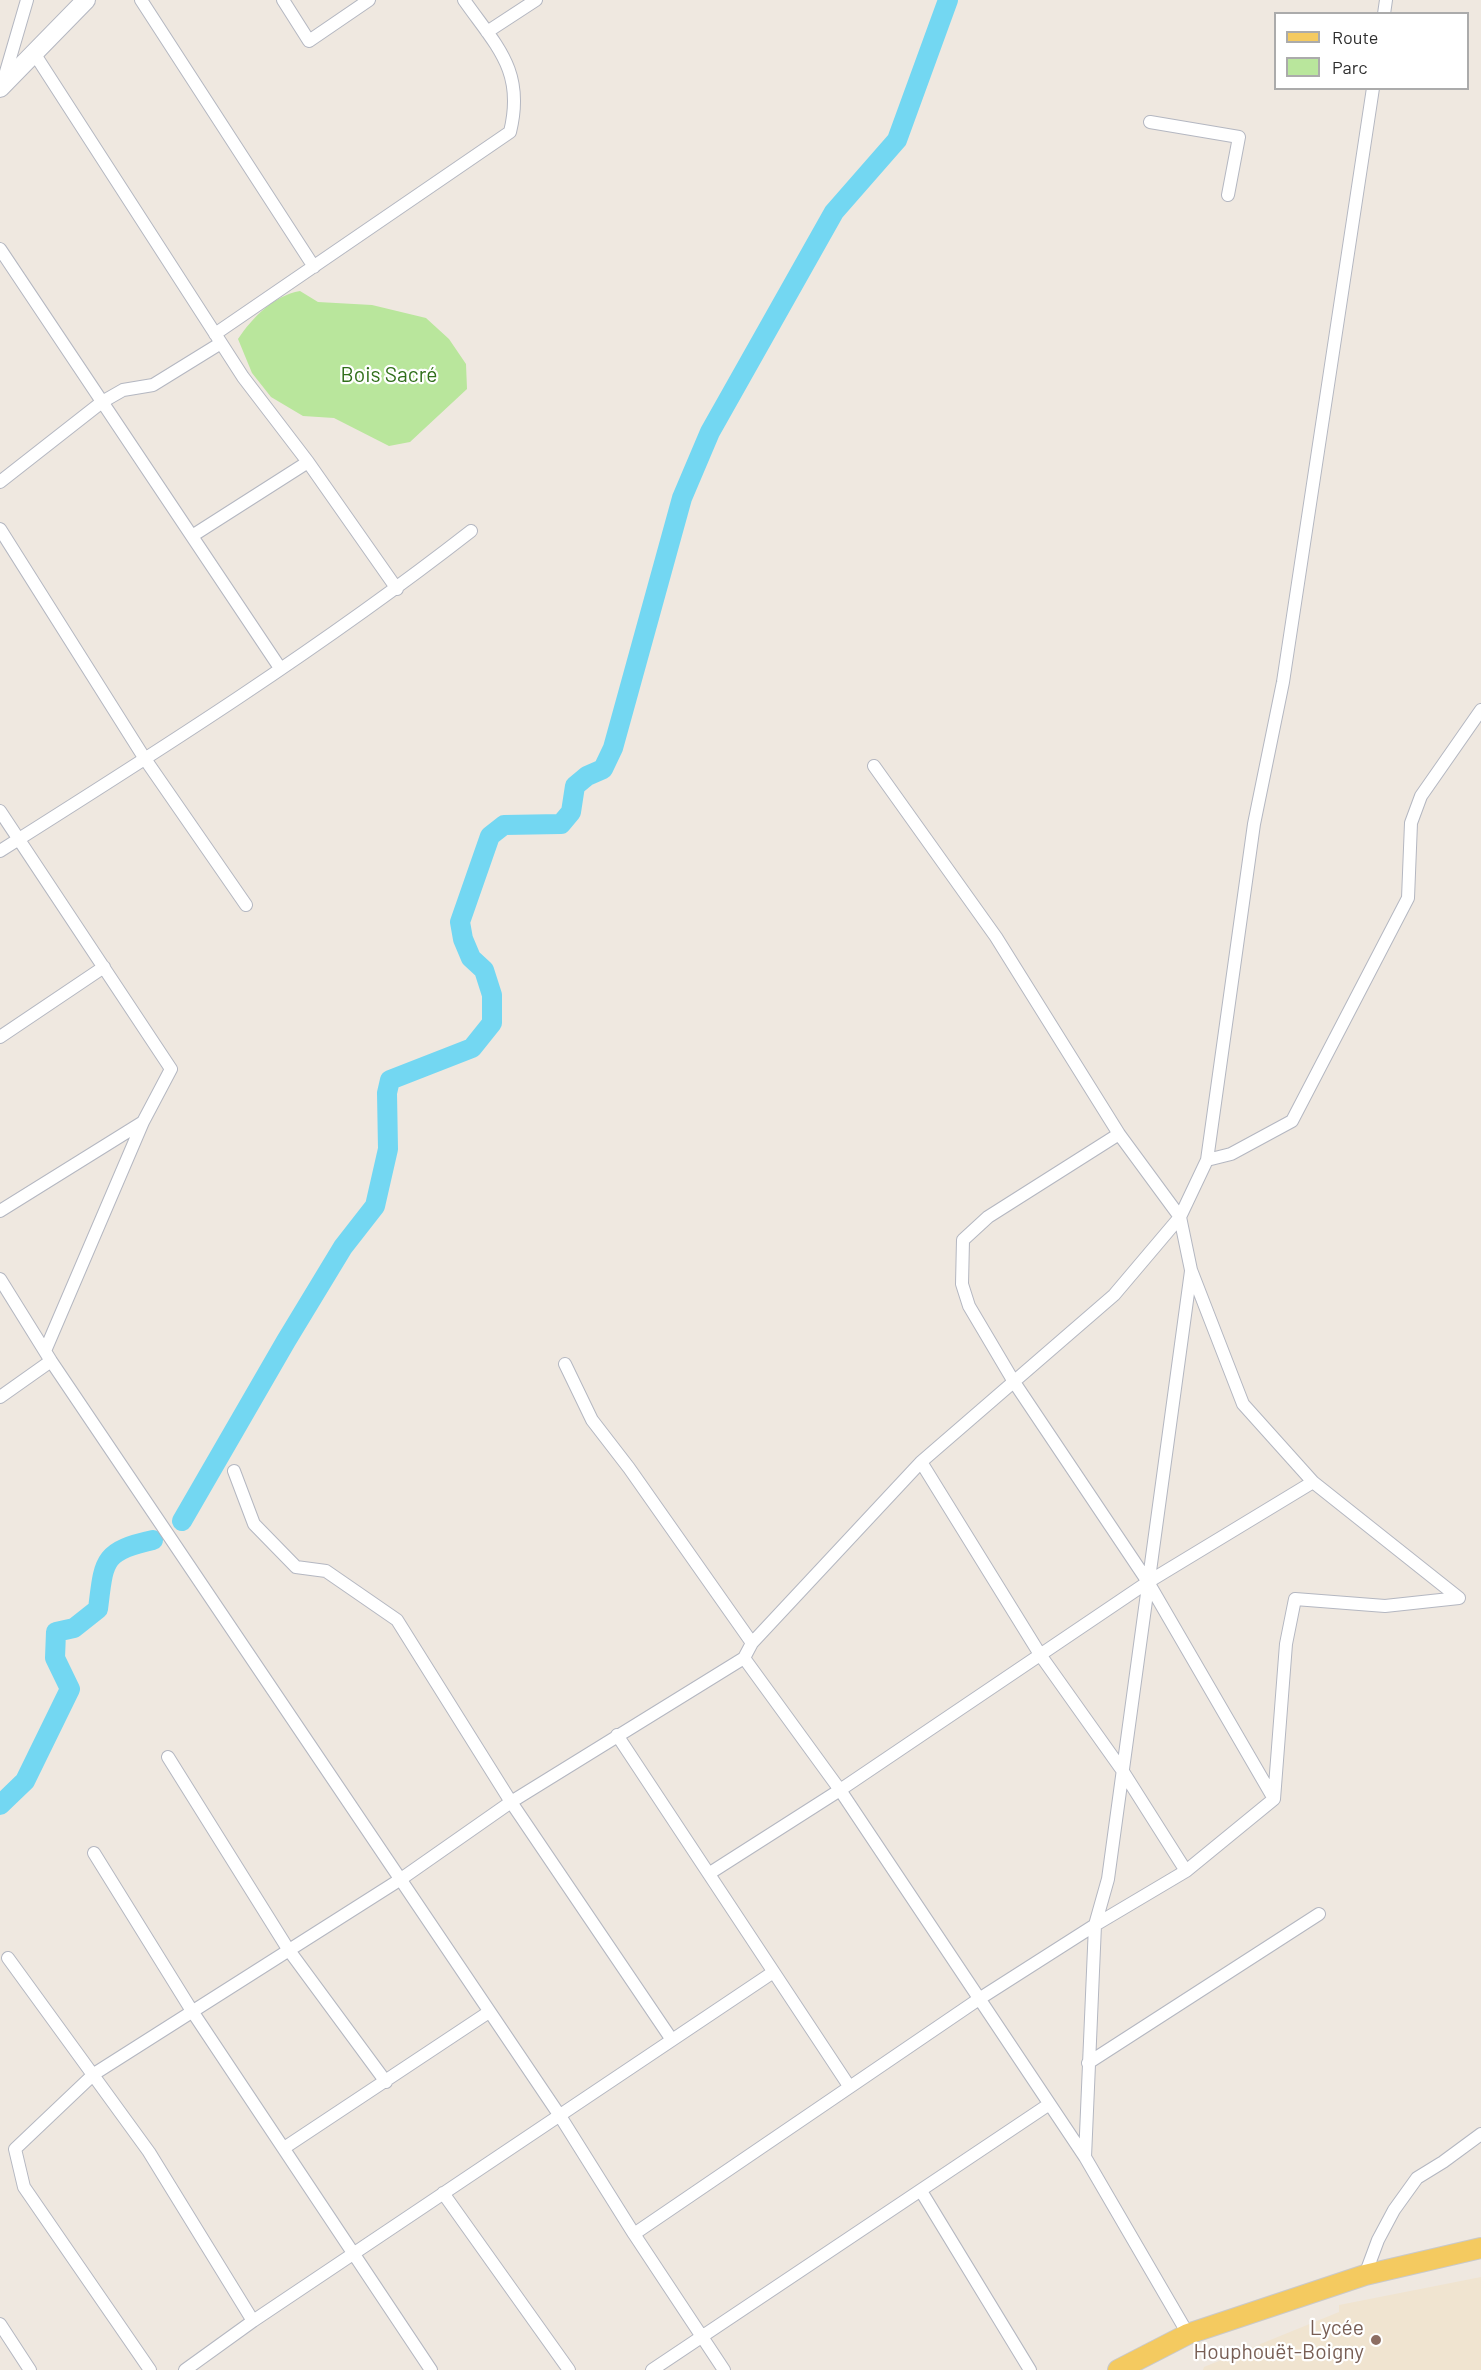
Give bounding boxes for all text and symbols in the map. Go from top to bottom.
legend [1274,12,1469,90]
text: Route [1332,26,1378,48]
text: Parc [1332,56,1368,78]
park label: Bois Sacré [341,362,437,388]
place label: Lycée Houphouët-Boigny [1193,2315,1364,2365]
marker: Lycée Houphouët-Boigny [1369,2333,1383,2347]

